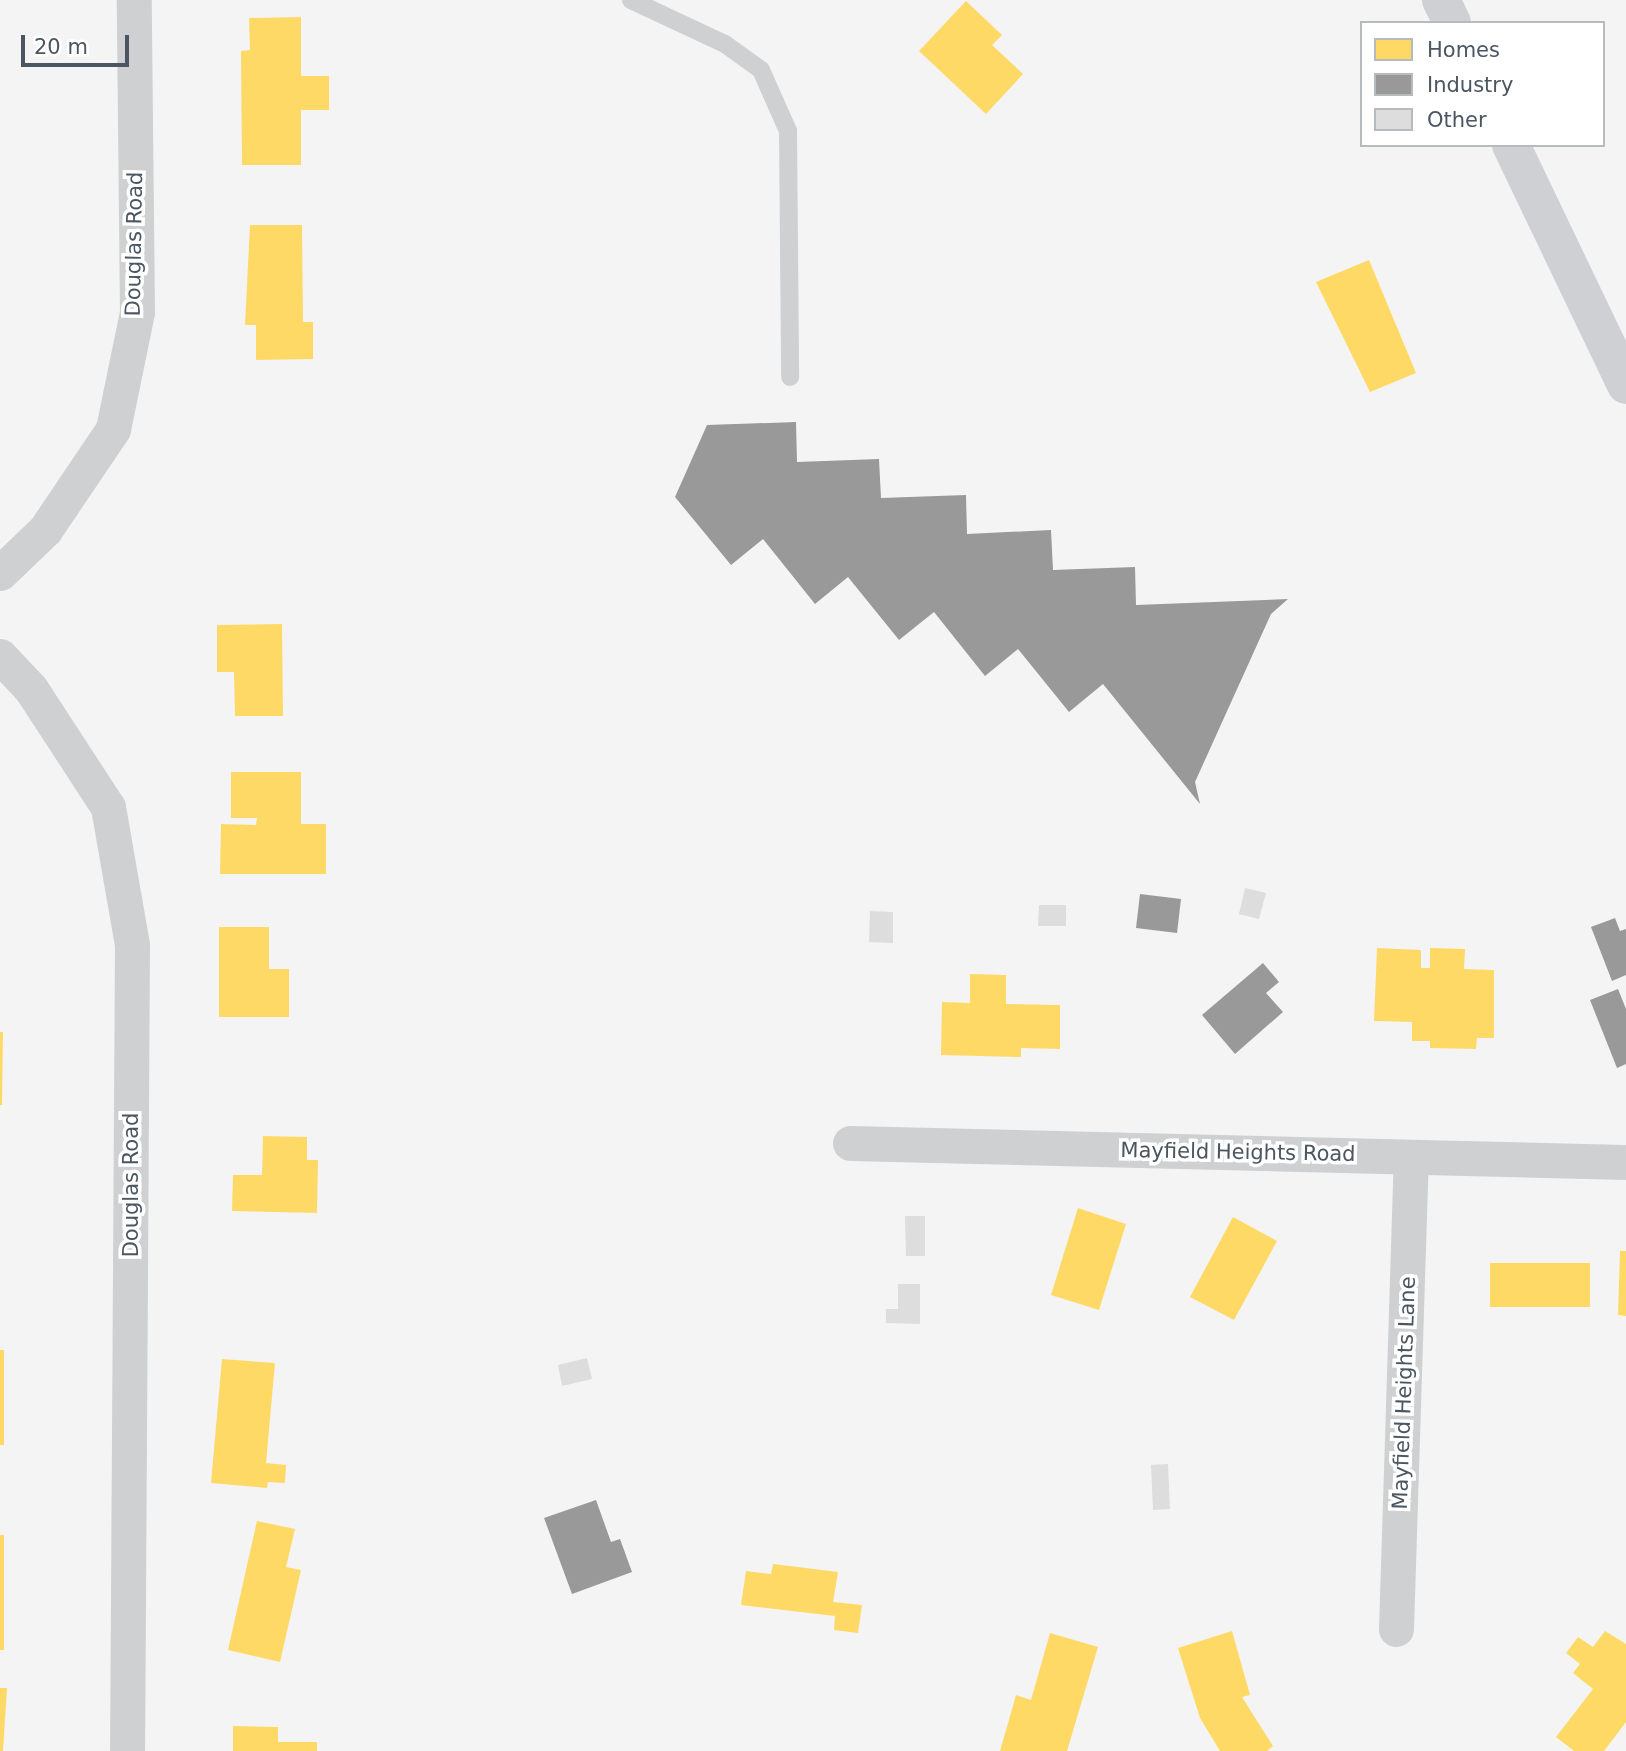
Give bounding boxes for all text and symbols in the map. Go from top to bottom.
scale bar [24,21,133,65]
legend [1360,21,1605,147]
text: 20 m [34,35,88,59]
text: Homes [1427,38,1500,62]
text: Industry [1427,73,1513,97]
text: Other [1427,108,1487,132]
street label: Douglas Road [120,171,148,317]
street label: Douglas Road [118,1113,144,1257]
street label: Mayfield Heights Road [1120,1137,1356,1167]
street label: Mayfield Heights Lane [1387,1276,1421,1510]

